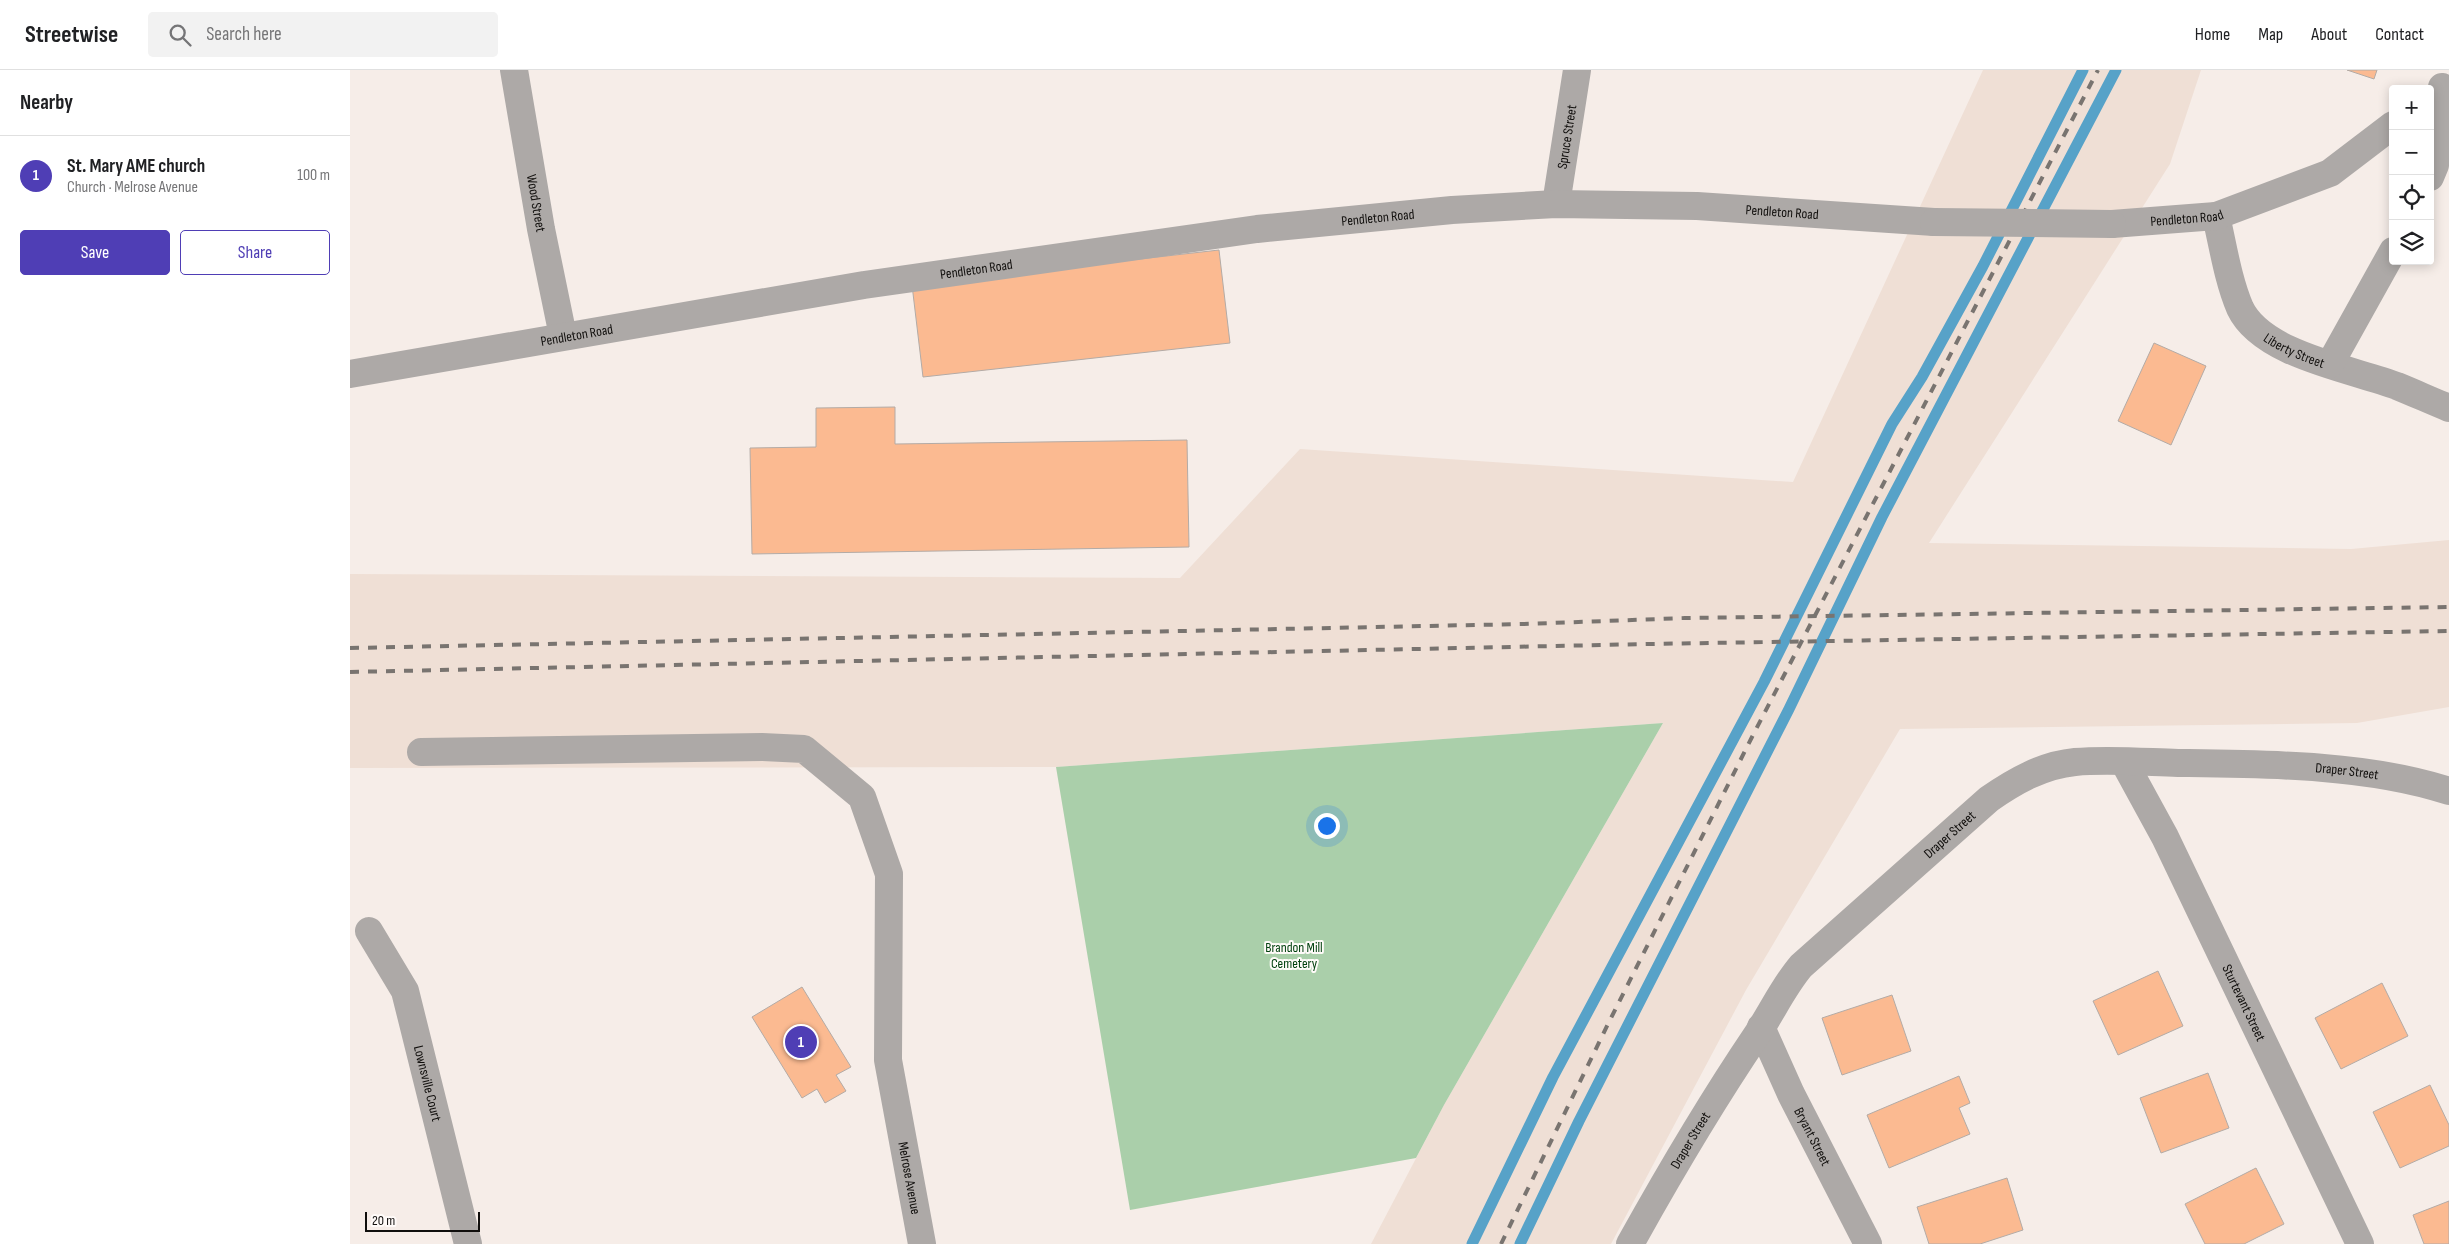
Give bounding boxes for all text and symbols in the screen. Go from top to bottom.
search box [148,12,498,57]
text: Streetwise [25,20,118,49]
icon: search [166,21,194,49]
text: Search here [206,23,282,46]
text: Home [2195,24,2230,45]
text: Map [2258,24,2283,45]
text: About [2311,24,2347,45]
text: Contact [2375,24,2424,45]
map controls [2389,85,2434,265]
button: + [2389,85,2434,130]
text: Nearby [20,90,73,115]
street label: Spruce Street [1554,104,1580,170]
button: − [2389,130,2434,175]
text: St. Mary AME church [67,155,205,178]
text: 1 [33,166,39,185]
text: 100 m [297,166,330,185]
street label: Wood Street [523,173,549,234]
button: locate [2389,175,2434,220]
text: Church · Melrose Avenue [67,178,198,197]
street label: Pendleton Road [1745,201,1819,223]
street label: Pendleton Road [1341,206,1415,230]
street label: Pendleton Road [2150,206,2226,230]
button: layers [2389,220,2434,265]
button: Save [20,230,170,275]
button: Share [180,230,330,275]
street label: Pendleton Road [939,256,1014,283]
street label: Pendleton Road [539,321,614,350]
street label: Liberty Street [2260,330,2327,372]
street label: Draper Street [2315,759,2380,783]
street label: Draper Street [1920,807,1979,862]
your location [1314,813,1340,839]
park label: Brandon Mill Cemetery [1265,939,1323,972]
street label: Sturtevant Street [2218,962,2269,1044]
pin: 1 [785,1023,817,1061]
street label: Lownsville Court [410,1044,445,1123]
street label: Bryant Street [1790,1105,1834,1169]
street label: Draper Street [1667,1109,1714,1172]
street label: Melrose Avenue [894,1141,924,1216]
scale bar [365,1209,480,1232]
text: 20 m [372,1212,395,1229]

